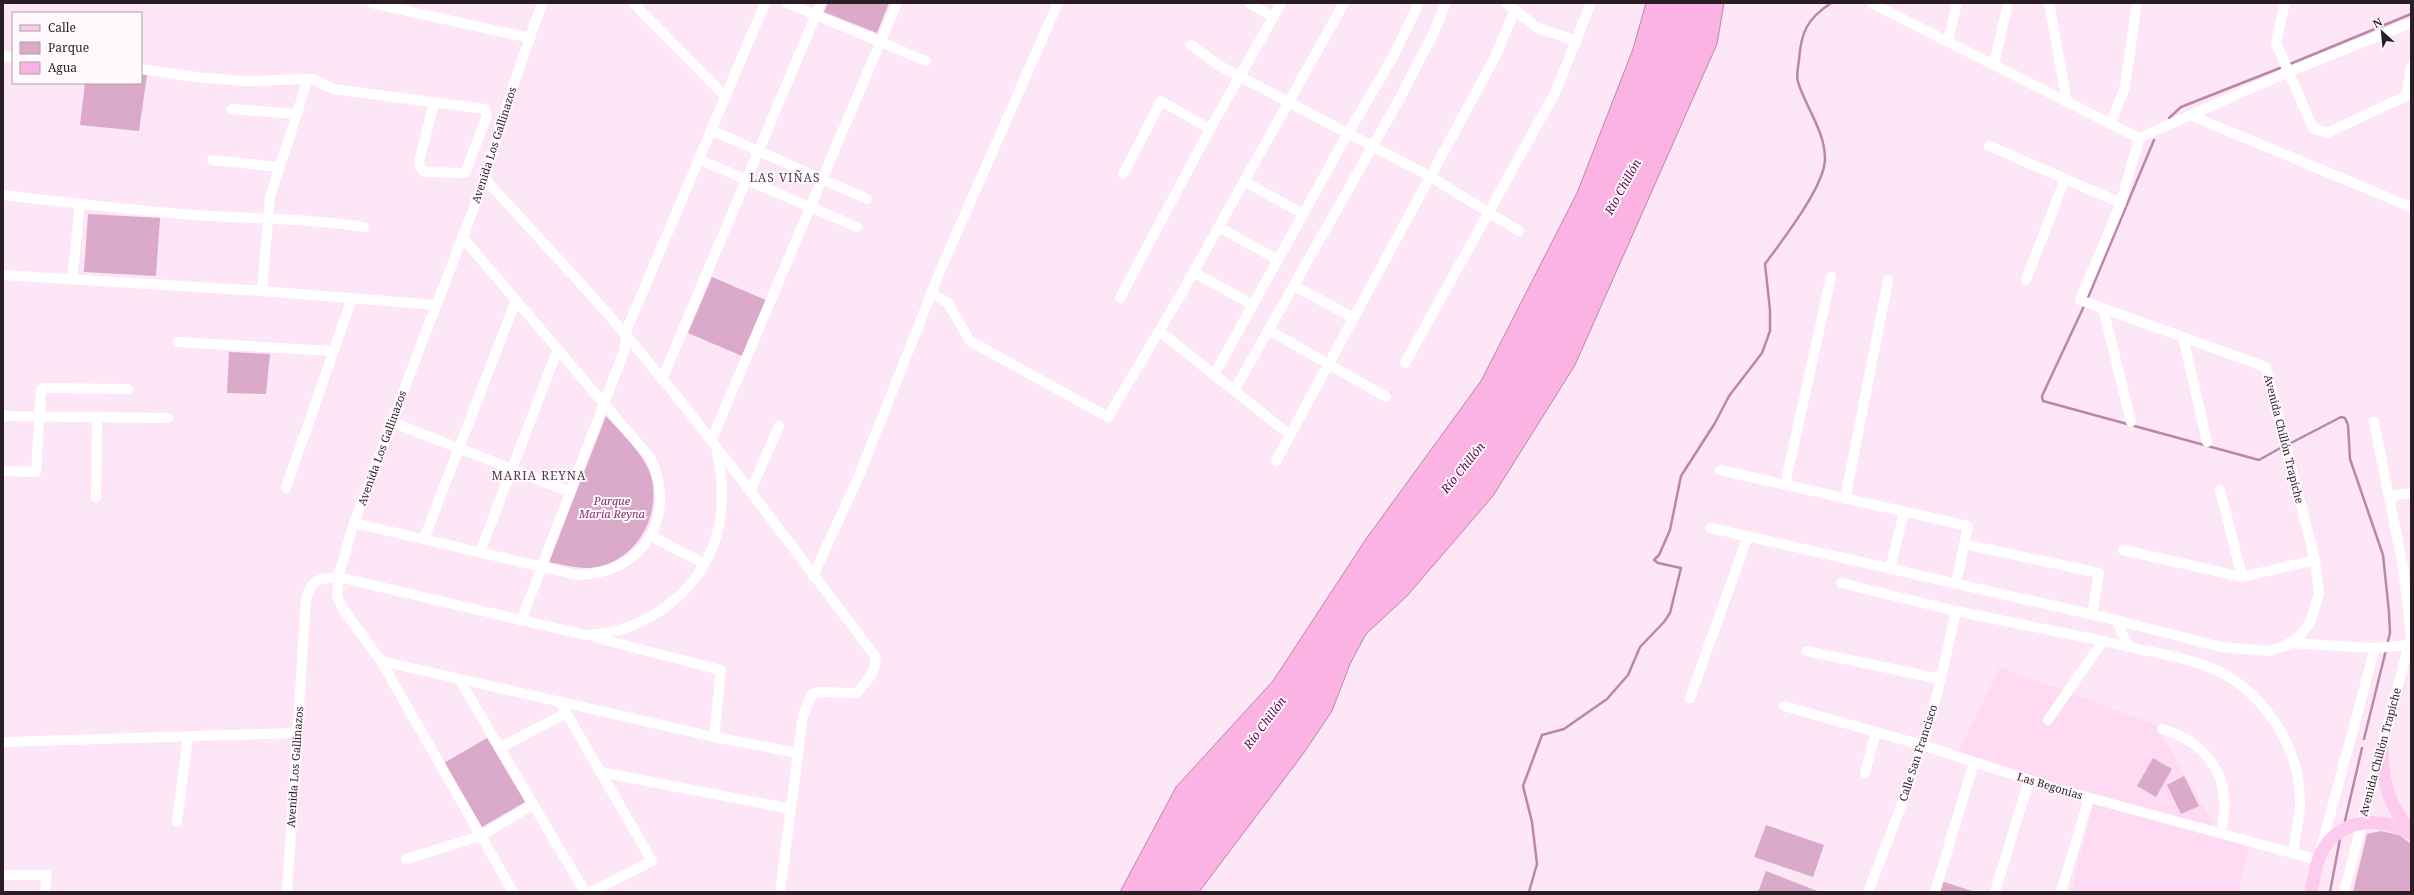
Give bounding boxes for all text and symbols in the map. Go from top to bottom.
legend [12,12,142,84]
north arrow [2362,12,2402,52]
text: N [2370,14,2385,31]
text: Calle [48,19,76,36]
text: Parque [48,39,89,56]
text: Agua [48,59,77,76]
street label: Avenida Los Gallinazos [468,85,519,205]
water label: Río Chillón [1600,156,1645,219]
district label: LAS VIÑAS [749,169,821,186]
street label: Avenida Chillón Trapiche [2261,373,2308,505]
street label: Avenida Los Gallinazos [354,388,409,507]
water label: Río Chillón [1436,438,1489,498]
district label: MARIA REYNA [492,467,586,484]
park label: Parque Maria Reyna [578,493,646,521]
street label: Avenida Chillón Trapiche [2355,686,2404,818]
water label: Río Chillón [1239,693,1290,753]
street label: Calle San Francisco [1895,702,1940,803]
street label: Avenida Los Gallinazos [283,706,306,828]
street label: Las Begonias [2015,768,2085,803]

